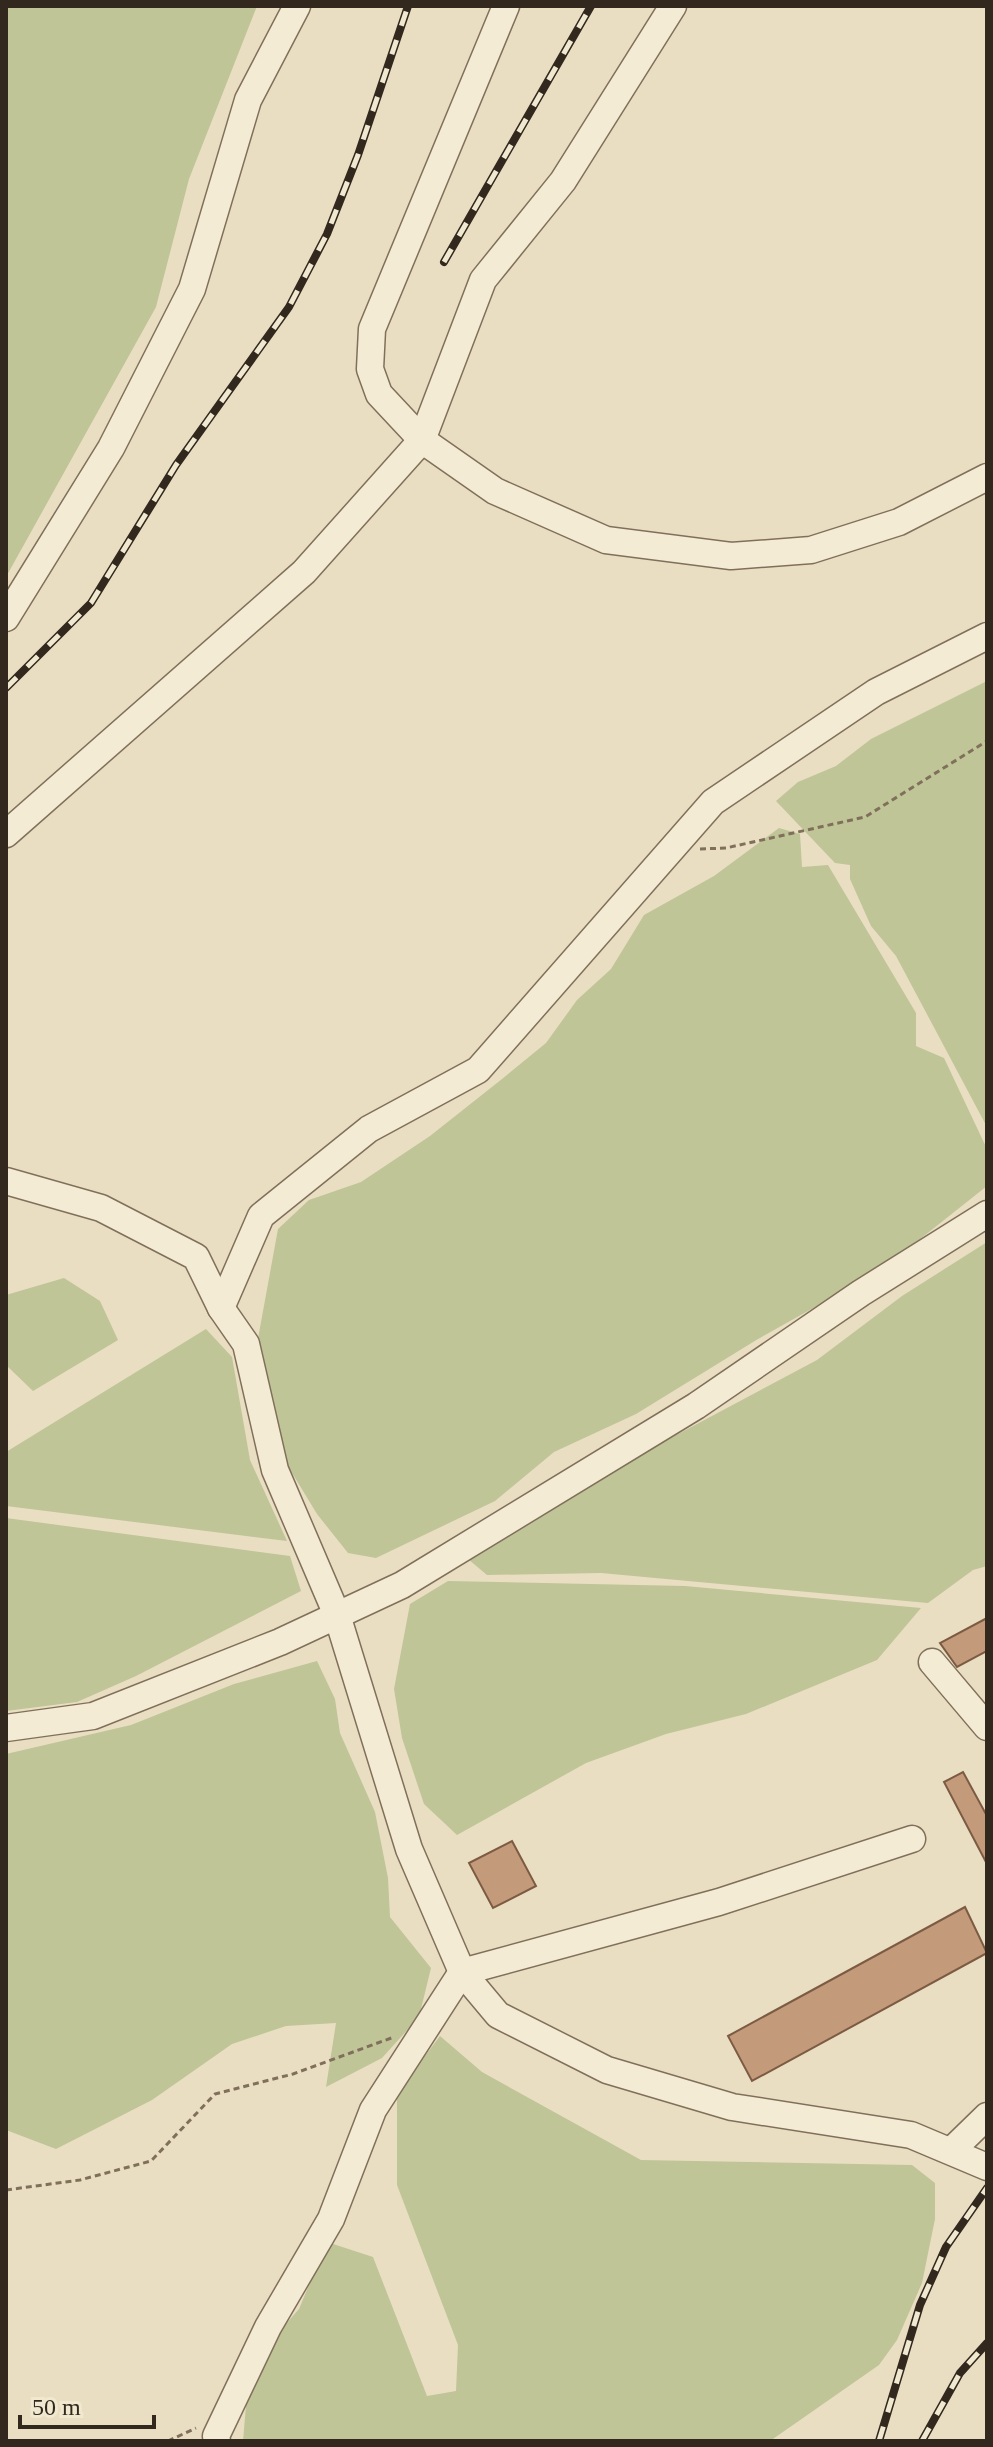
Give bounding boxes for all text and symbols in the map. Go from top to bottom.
scale bar [20,2379,154,2429]
text: 50 m [32,2394,81,2420]

